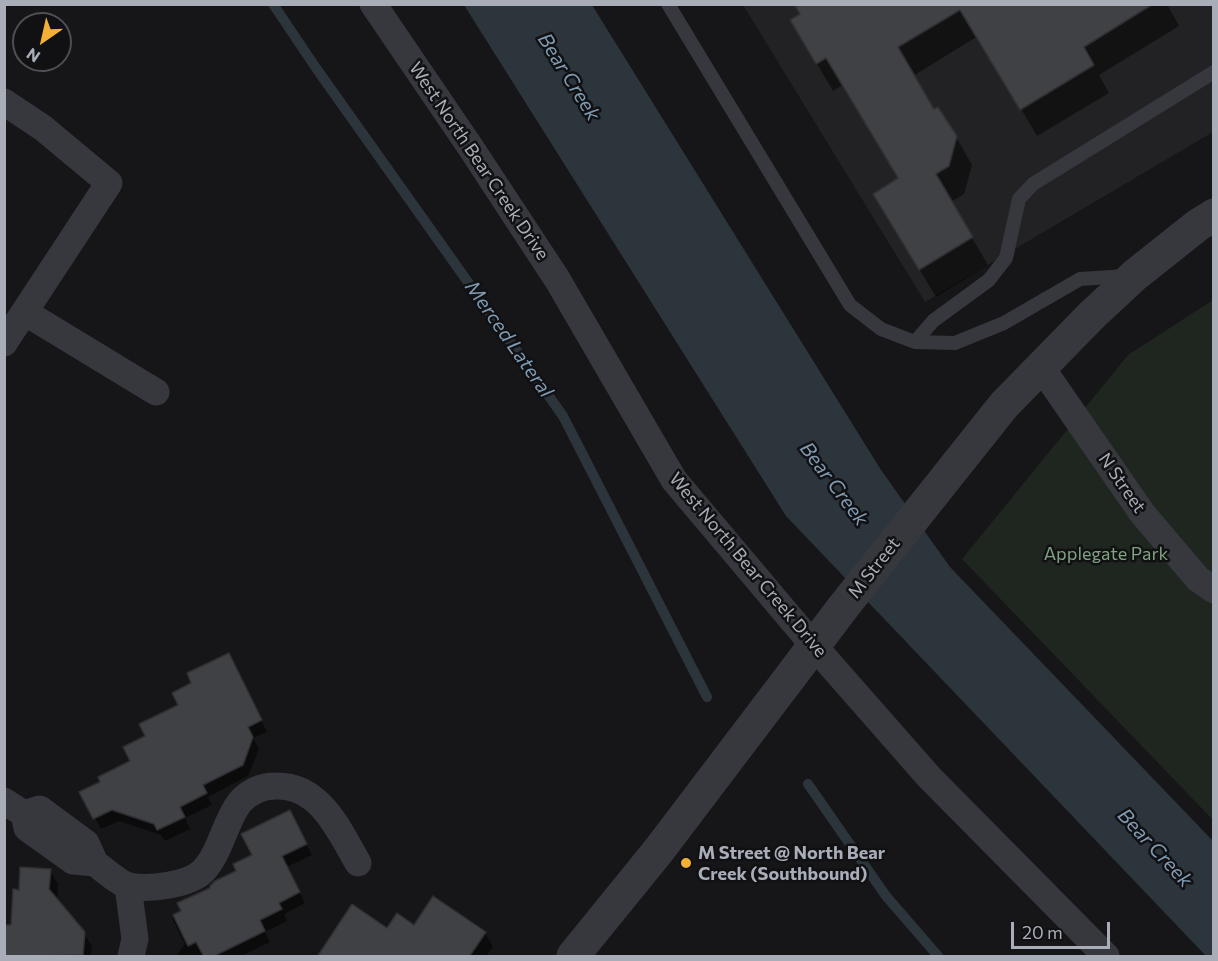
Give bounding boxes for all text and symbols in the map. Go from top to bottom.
north arrow [12,12,72,72]
water label: Bear Creek [533,29,605,125]
text: N [22,44,43,67]
street label: West North Bear Creek Drive [405,58,553,264]
water label: Merced Lateral [460,276,558,402]
water label: Bear Creek [795,437,873,531]
street label: N Street [1094,449,1150,517]
street label: West North Bear Creek Drive [664,468,832,662]
street label: M Street [843,533,905,603]
park label: Applegate Park [1044,543,1168,565]
water label: Bear Creek [1112,804,1198,892]
place label: M Street @ North Bear Creek (Southbound) [698,842,885,884]
marker: M Street @ North Bear Creek (Southbound) [679,856,693,870]
scale bar [1014,910,1113,948]
text: 20 m [1022,921,1063,943]

